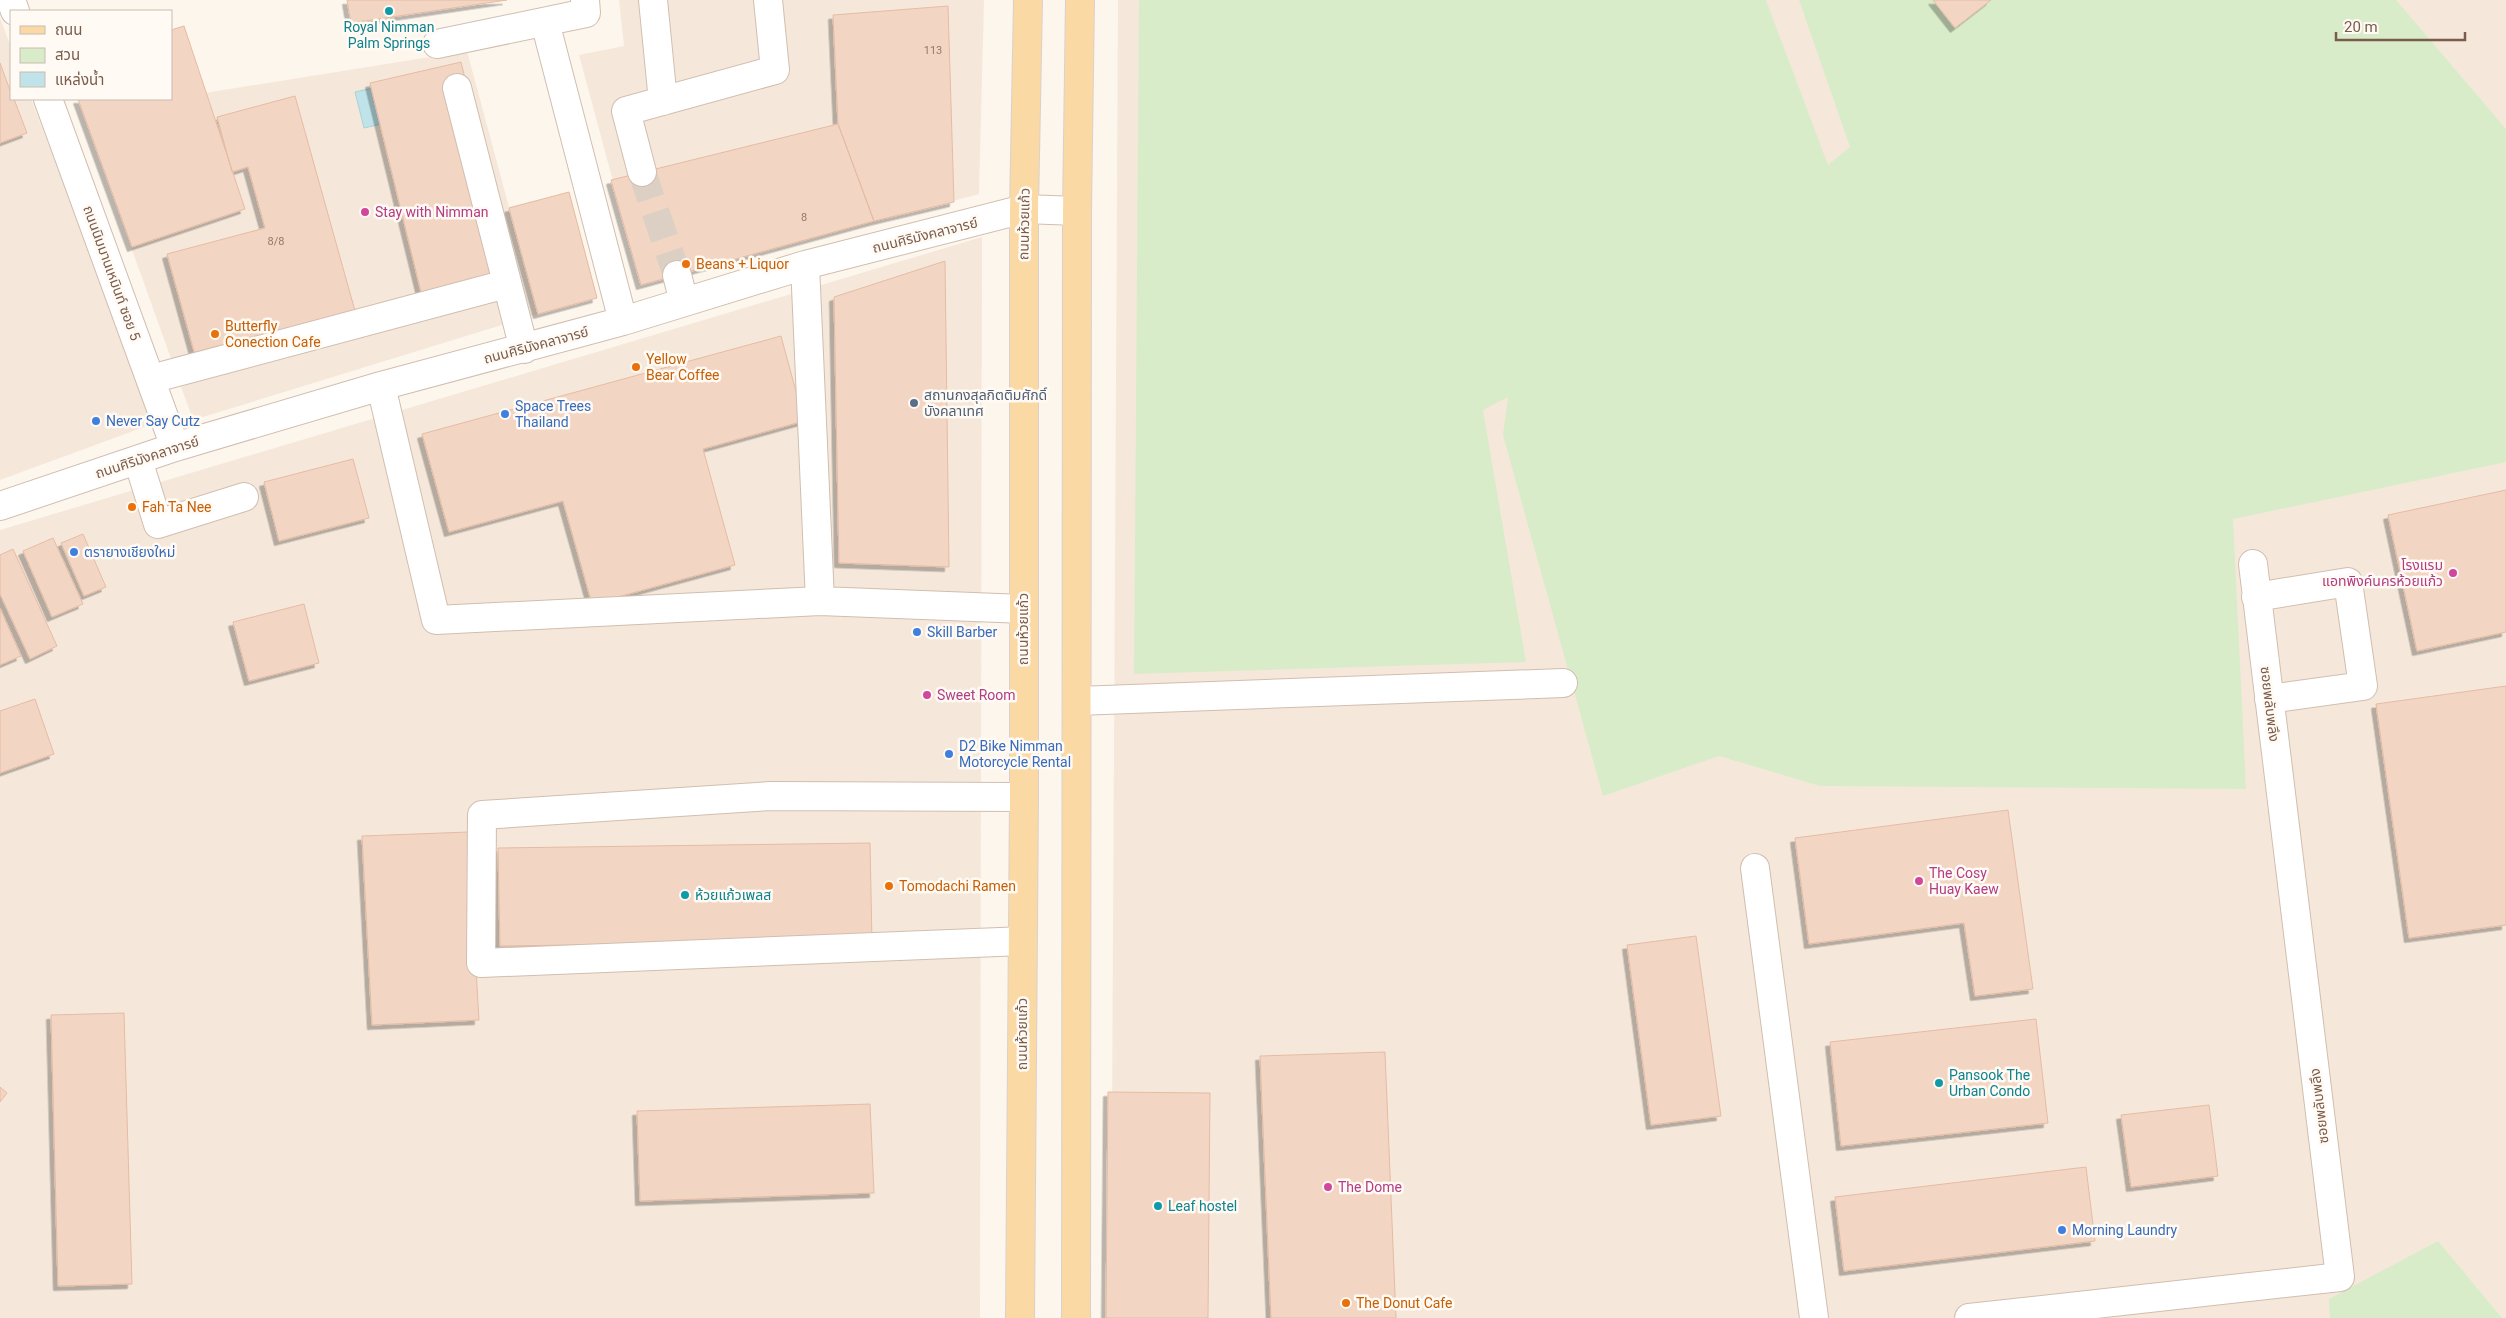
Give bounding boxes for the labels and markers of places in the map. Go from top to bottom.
marker: Royal Nimman Palm Springs [383,5,395,17]
place label: Royal Nimman Palm Springs [344,19,434,51]
place label: Stay with Nimman [375,204,488,220]
marker: Stay with Nimman [359,206,371,218]
place label: Beans + Liquor [696,256,789,272]
marker: Beans + Liquor [680,258,692,270]
place label: Butterfly Conection Cafe [225,318,321,350]
marker: Butterfly Conection Cafe [209,328,221,340]
place label: Yellow Bear Coffee [646,351,720,383]
marker: Yellow Bear Coffee [630,361,642,373]
place label: สถานกงสุลกิตติมศักดิ์ บังคลาเทศ [924,387,1047,419]
marker: สถานกงสุลกิตติมศักดิ์ บังคลาเทศ [908,397,920,409]
place label: Space Trees Thailand [515,398,591,430]
marker: Space Trees Thailand [499,408,511,420]
place label: Never Say Cutz [106,413,200,429]
marker: Never Say Cutz [90,415,102,427]
place label: Fah Ta Nee [142,499,212,515]
marker: Fah Ta Nee [126,501,138,513]
place label: ตรายางเชียงใหม่ [84,544,175,560]
marker: ตรายางเชียงใหม่ [68,546,80,558]
place label: โรงแรม แอทพิงค์นครห้วยแก้ว [2322,557,2443,589]
marker: โรงแรม แอทพิงค์นครห้วยแก้ว [2447,567,2459,579]
place label: Skill Barber [927,624,997,640]
marker: Skill Barber [911,626,923,638]
place label: Sweet Room [937,687,1016,703]
marker: Sweet Room [921,689,933,701]
place label: D2 Bike Nimman Motorcycle Rental [959,738,1071,770]
marker: D2 Bike Nimman Motorcycle Rental [943,748,955,760]
place label: The Cosy Huay Kaew [1929,865,1999,897]
marker: The Cosy Huay Kaew [1913,875,1925,887]
place label: Tomodachi Ramen [899,878,1016,894]
marker: Tomodachi Ramen [883,880,895,892]
place label: ห้วยแก้วเพลส [695,887,771,903]
marker: ห้วยแก้วเพลส [679,889,691,901]
place label: Pansook The Urban Condo [1949,1067,2030,1099]
marker: Pansook The Urban Condo [1933,1077,1945,1089]
place label: The Dome [1338,1179,1402,1195]
marker: The Dome [1322,1181,1334,1193]
place label: Leaf hostel [1168,1198,1237,1214]
marker: Leaf hostel [1152,1200,1164,1212]
place label: Morning Laundry [2072,1222,2178,1238]
marker: Morning Laundry [2056,1224,2068,1236]
place label: The Donut Cafe [1356,1295,1453,1311]
marker: The Donut Cafe [1340,1297,1352,1309]

